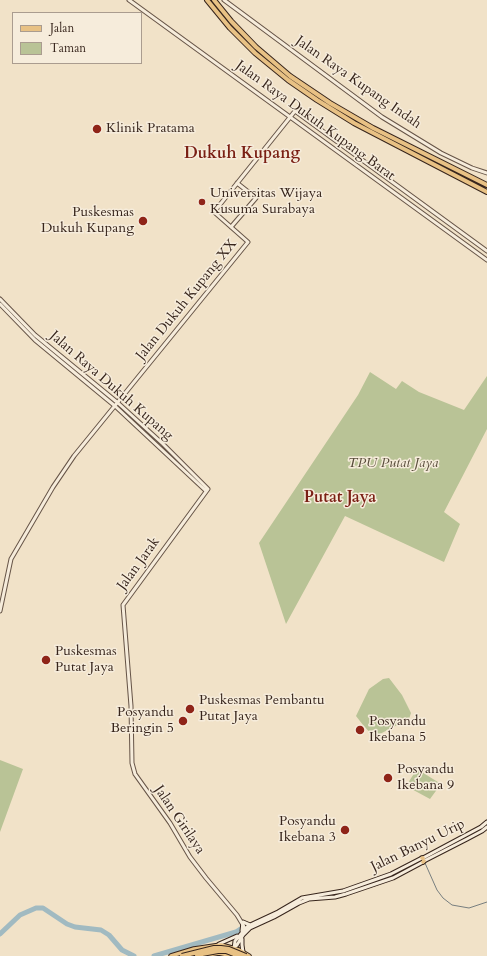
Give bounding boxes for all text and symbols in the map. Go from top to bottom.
legend [12,12,142,64]
text: Jalan [50,20,74,36]
street label: Jalan Raya Kupang Indah [292,33,424,133]
text: Taman [50,40,86,56]
street label: Jalan Raya Dukuh Kupang Barat [232,57,398,185]
place label: Klinik Pratama [106,121,195,137]
marker: Klinik Pratama [91,123,103,135]
district label: Dukuh Kupang [184,144,300,164]
place label: Universitas Wijaya Kusuma Surabaya [210,186,322,218]
marker: Universitas Wijaya Kusuma Surabaya [197,197,207,207]
place label: Puskesmas Dukuh Kupang [41,205,134,238]
marker: Puskesmas Dukuh Kupang [137,215,149,227]
street label: Jalan Dukuh Kupang XX [133,236,241,364]
street label: Jalan Raya Dukuh Kupang [46,328,176,444]
park label: TPU Putat Jaya [348,456,438,472]
district label: Putat Jaya [304,488,376,508]
street label: Jalan Jarak [114,534,164,594]
place label: Puskesmas Putat Jaya [55,644,117,676]
marker: Puskesmas Putat Jaya [40,654,52,666]
place label: Puskesmas Pembantu Putat Jaya [199,693,325,726]
marker: Puskesmas Pembantu Putat Jaya [184,703,196,715]
place label: Posyandu Beringin 5 [110,705,174,738]
place label: Posyandu Ikebana 5 [369,714,426,746]
marker: Posyandu Beringin 5 [177,715,189,727]
marker: Posyandu Ikebana 5 [354,724,366,736]
place label: Posyandu Ikebana 9 [397,762,454,794]
marker: Posyandu Ikebana 9 [382,772,394,784]
street label: Jalan Girilaya [150,782,208,858]
place label: Posyandu Ikebana 3 [279,814,336,846]
street label: Jalan Banyu Urip [368,816,468,876]
marker: Posyandu Ikebana 3 [339,824,351,836]

